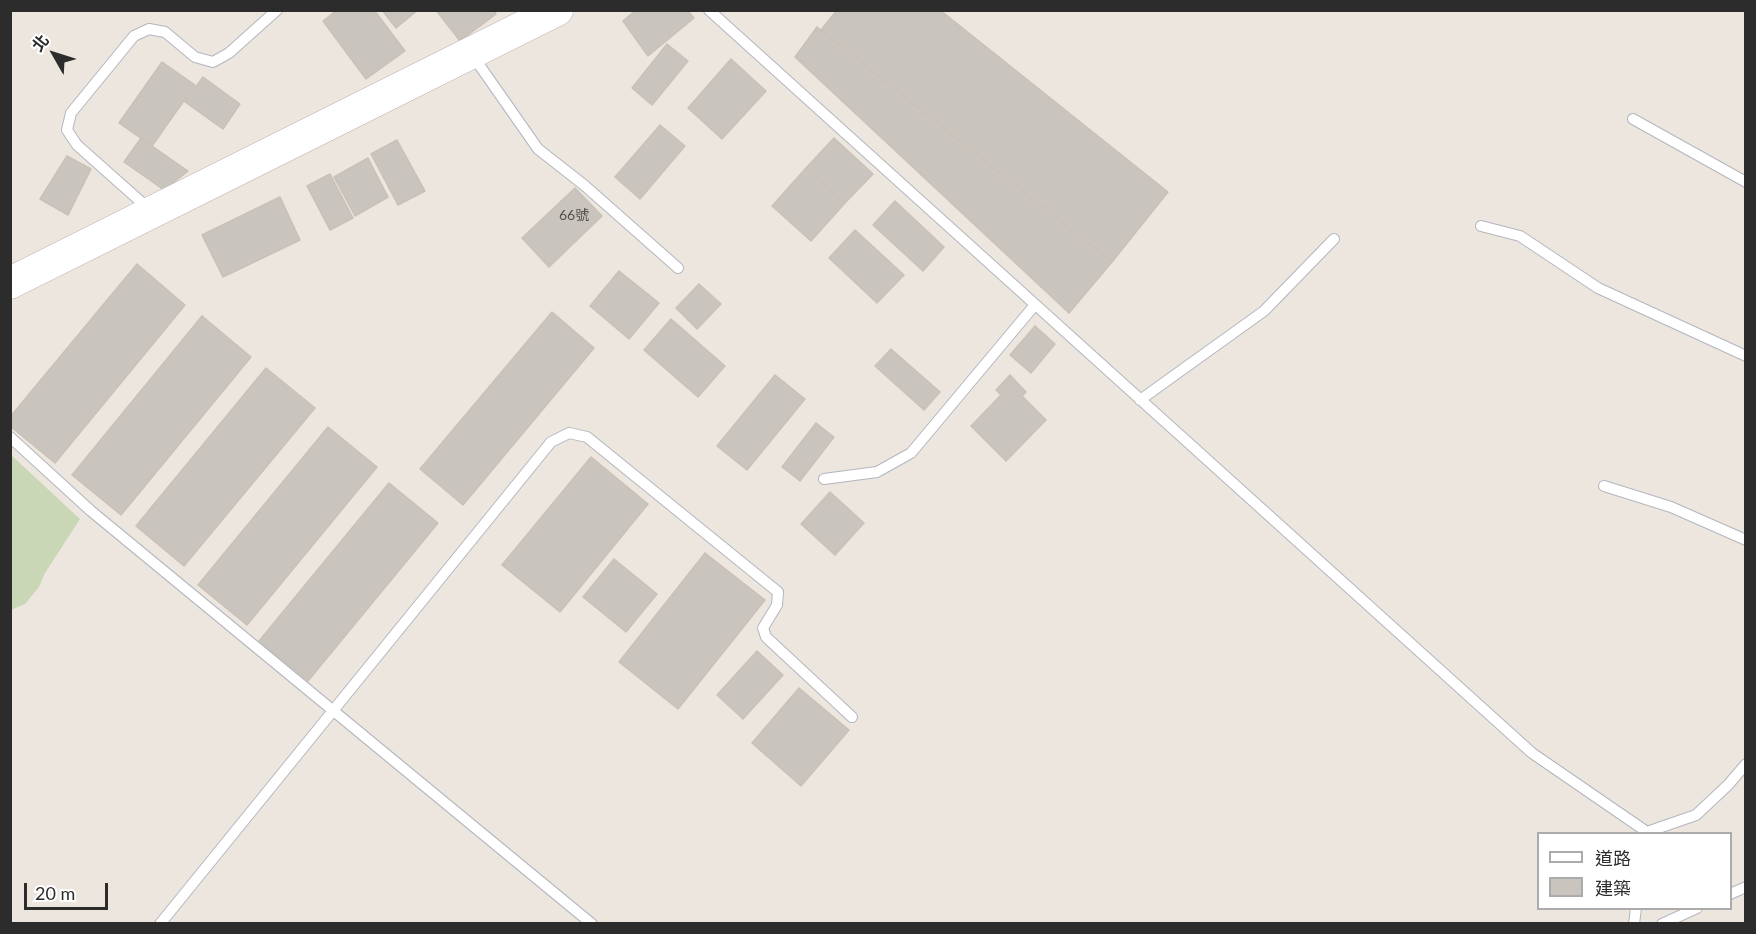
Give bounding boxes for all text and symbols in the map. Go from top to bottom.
north arrow [24,24,84,84]
text: 北 [27,30,52,55]
house number: 66號 [559,207,589,223]
legend [1537,832,1732,910]
text: 道路 [1595,847,1631,869]
scale bar [27,871,111,909]
text: 建築 [1595,877,1631,899]
text: 20 m [35,882,75,904]

